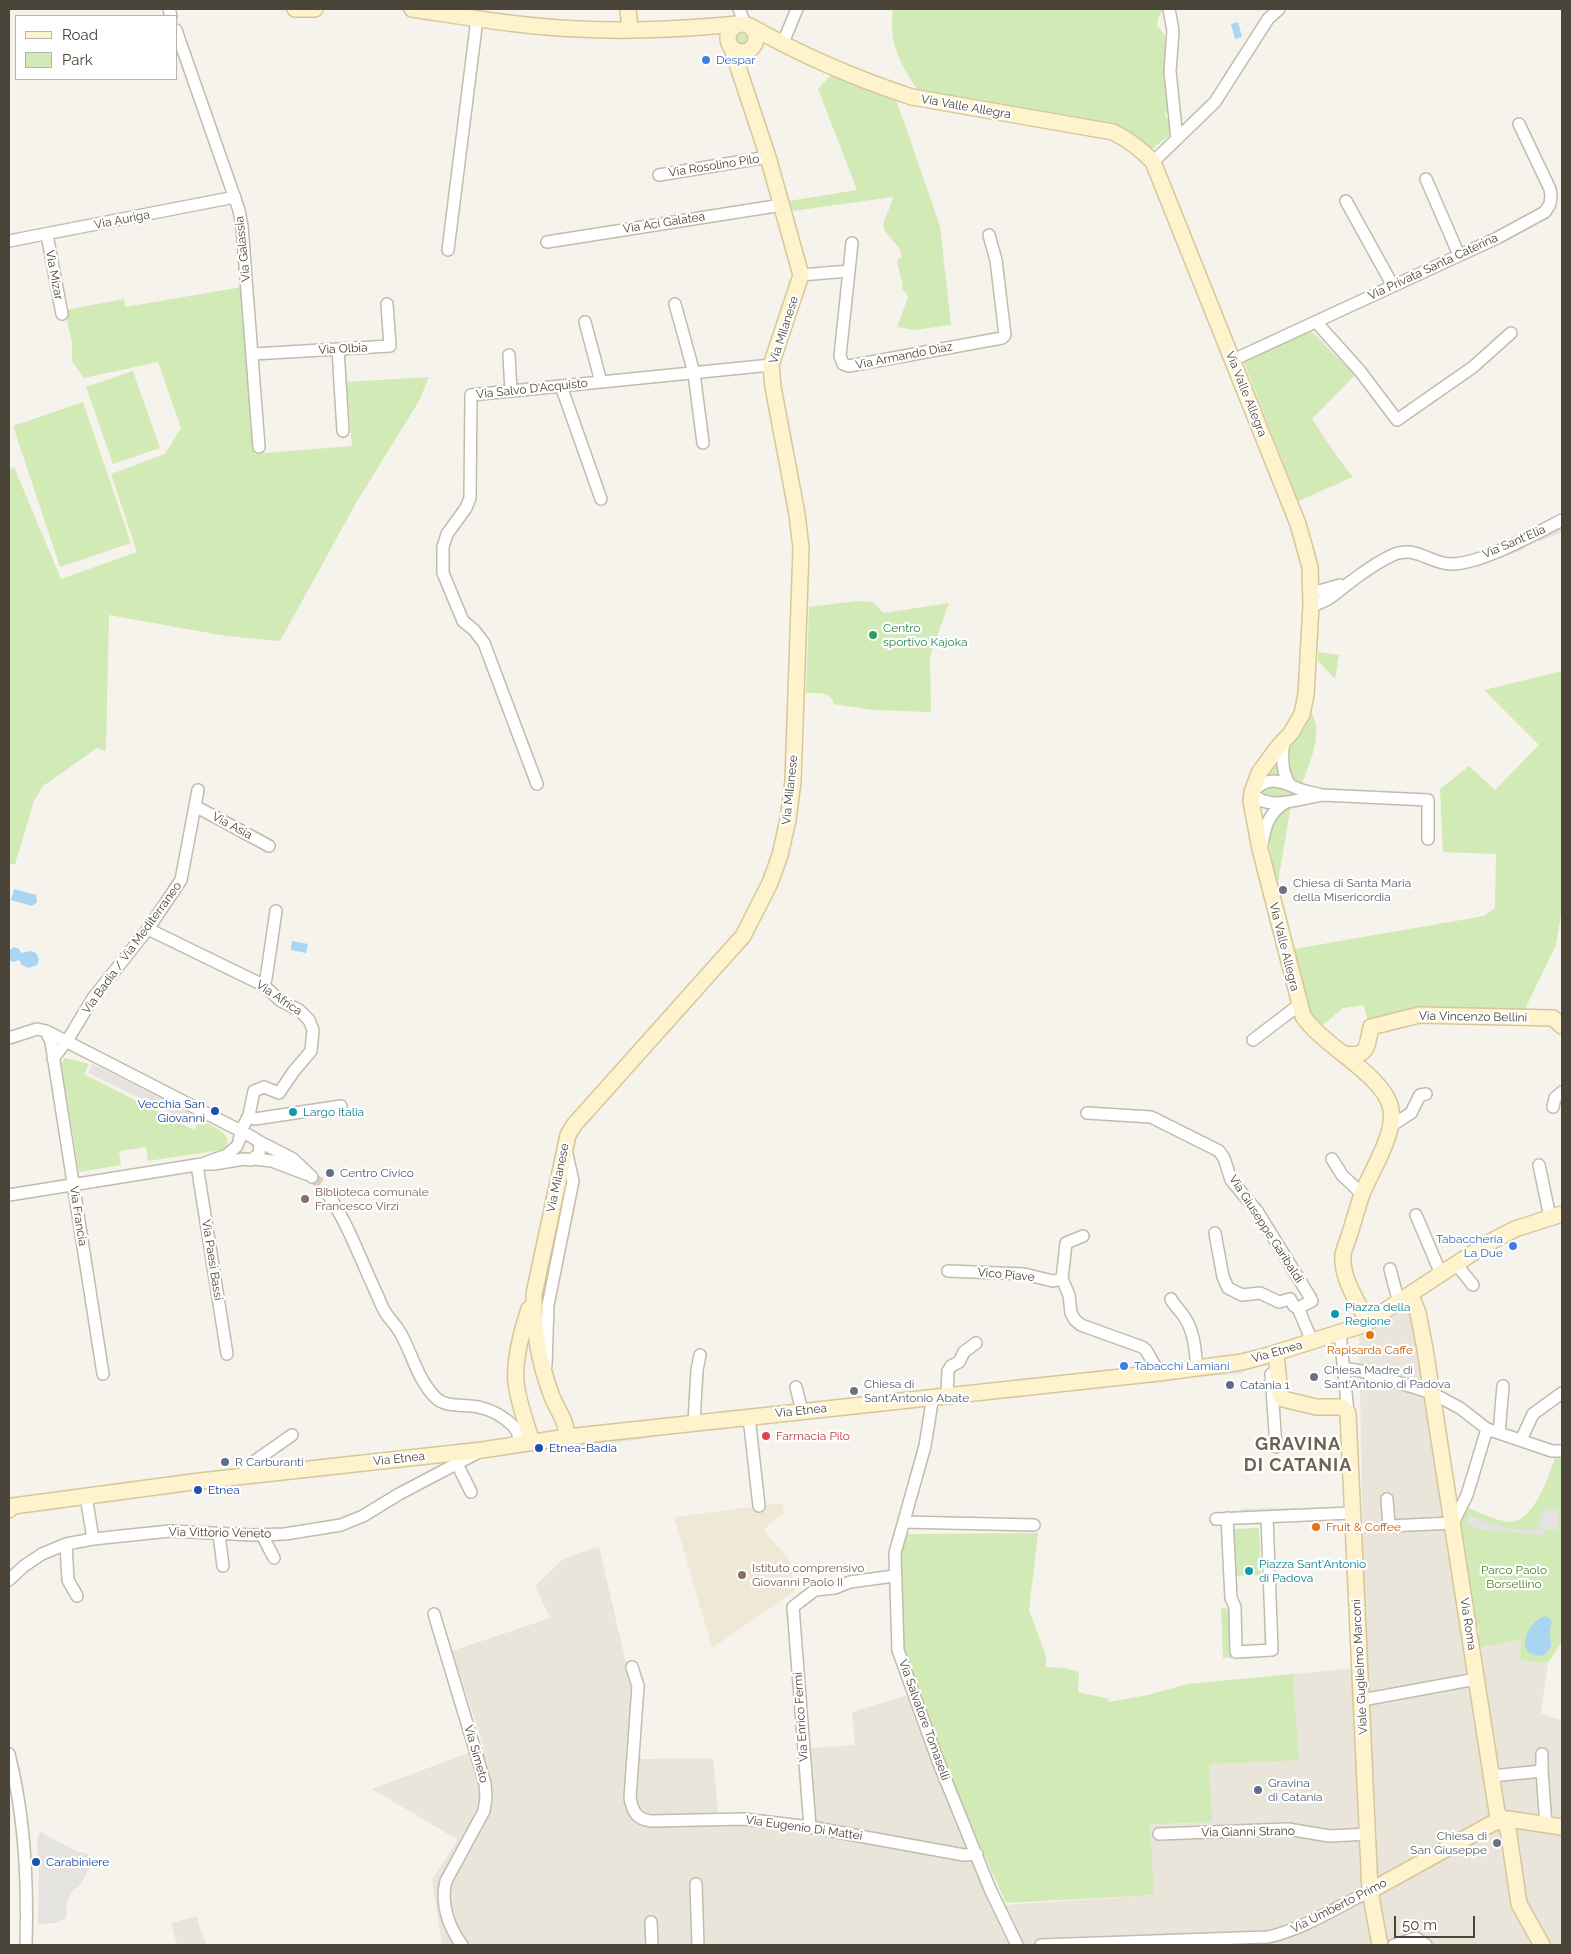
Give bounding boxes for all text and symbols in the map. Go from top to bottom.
legend [15,15,178,80]
text: Road [62,26,98,44]
text: Park [62,51,93,69]
place label: Despar [716,53,756,67]
marker: Despar [700,54,712,66]
street label: Via Valle Allegra [920,92,1012,122]
street label: Via Rosolino Pilo [668,152,760,180]
street label: Via Auriga [93,208,151,232]
street label: Via Aci Galatea [622,209,706,237]
street label: Via Galassia [232,215,254,283]
street label: Via Privata Santa Caterina [1366,231,1500,303]
street label: Via Mizar [42,249,66,301]
street label: Via Milanese [766,294,802,366]
street label: Via Armando Diaz [854,340,954,372]
street label: Via Olbia [318,341,368,357]
street label: Via Valle Allegra [1222,349,1270,439]
street label: Via Salvo D'Acquisto [475,376,589,402]
street label: Via Sant'Elia [1480,522,1548,562]
place label: Centro sportivo Kajoka [883,621,968,649]
marker: Centro sportivo Kajoka [867,629,879,641]
street label: Via Milanese [779,754,801,826]
street label: Via Asia [209,809,255,843]
place label: Chiesa di Santa Maria della Misericordia [1293,876,1411,904]
street label: Via Badia / Via Mediterraneo [79,879,185,1017]
marker: Chiesa di Santa Maria della Misericordia [1277,884,1289,896]
street label: Via Valle Allegra [1266,901,1302,993]
street label: Via Africa [253,977,305,1019]
street label: Via Vincenzo Bellini [1419,1009,1527,1025]
place label: Vecchia San Giovanni [137,1097,205,1125]
marker: Vecchia San Giovanni [209,1105,221,1117]
place label: Largo Italia [303,1105,364,1119]
marker: Largo Italia [287,1106,299,1118]
street label: Via Milanese [544,1142,572,1214]
place label: Centro Civico [340,1166,414,1180]
marker: Centro Civico [324,1167,336,1179]
street label: Via Giuseppe Garibaldi [1226,1172,1306,1286]
street label: Via Francia [66,1185,90,1247]
place label: Biblioteca comunale Francesco Virzì [315,1185,429,1213]
marker: Biblioteca comunale Francesco Virzì [299,1193,311,1205]
street label: Via Paesi Bassi [199,1219,225,1301]
place label: Tabaccheria La Due [1436,1232,1503,1260]
marker: Tabaccheria La Due [1507,1240,1519,1252]
street label: Vico Piave [977,1265,1035,1285]
place label: Piazza della Regione [1345,1300,1411,1328]
marker: Piazza della Regione [1329,1308,1341,1320]
marker: Rapisarda Caffe [1364,1329,1376,1341]
street label: Via Etnea [1250,1338,1304,1366]
place label: Rapisarda Caffe [1327,1343,1413,1357]
place label: Tabacchi Lamiani [1134,1359,1230,1373]
marker: Tabacchi Lamiani [1118,1360,1130,1372]
place label: Chiesa Madre di Sant'Antonio di Padova [1324,1363,1451,1391]
marker: Chiesa Madre di Sant'Antonio di Padova [1308,1371,1320,1383]
place label: Chiesa di Sant'Antonio Abate [864,1377,969,1405]
place label: Catania 1 [1240,1378,1290,1392]
marker: Catania 1 [1224,1379,1236,1391]
marker: Chiesa di Sant'Antonio Abate [848,1385,860,1397]
street label: Via Etnea [774,1401,828,1421]
place label: Farmacia Pilo [776,1429,850,1443]
marker: Farmacia Pilo [760,1430,772,1442]
district label: GRAVINA DI CATANIA [1243,1434,1353,1476]
place label: Etnea-Badia [549,1441,617,1455]
marker: Etnea-Badia [533,1442,545,1454]
street label: Via Etnea [372,1449,426,1469]
place label: R Carburanti [235,1455,304,1469]
marker: R Carburanti [219,1456,231,1468]
place label: Etnea [208,1483,240,1497]
marker: Etnea [192,1484,204,1496]
place label: Fruit & Coffee [1326,1520,1401,1534]
marker: Fruit & Coffee [1310,1521,1322,1533]
street label: Via Vittorio Veneto [169,1525,271,1541]
place label: Piazza Sant'Antonio di Padova [1259,1557,1366,1585]
place label: Istituto comprensivo Giovanni Paolo II [752,1561,865,1589]
park label: Parco Paolo Borsellino [1481,1563,1547,1591]
marker: Piazza Sant'Antonio di Padova [1243,1565,1255,1577]
marker: Istituto comprensivo Giovanni Paolo II [736,1569,748,1581]
street label: Via Roma [1457,1597,1479,1651]
street label: Viale Guglielmo Marconi [1349,1599,1371,1735]
street label: Via Salvatore Tomaselli [895,1657,953,1783]
street label: Via Enrico Fermi [791,1672,811,1762]
street label: Via Simeto [461,1723,491,1785]
place label: Gravina di Catania [1268,1776,1323,1804]
marker: Gravina di Catania [1252,1784,1264,1796]
street label: Via Eugenio Di Mattei [745,1813,863,1843]
street label: Via Gianni Strano [1201,1824,1295,1840]
place label: Chiesa di San Giuseppe [1410,1829,1487,1857]
marker: Chiesa di San Giuseppe [1491,1837,1503,1849]
place label: Carabiniere [46,1855,109,1869]
marker: Carabiniere [30,1856,42,1868]
street label: Via Umberto Primo [1289,1876,1389,1936]
scale bar [1396,1906,1477,1938]
text: 50 m [1402,1916,1437,1934]

